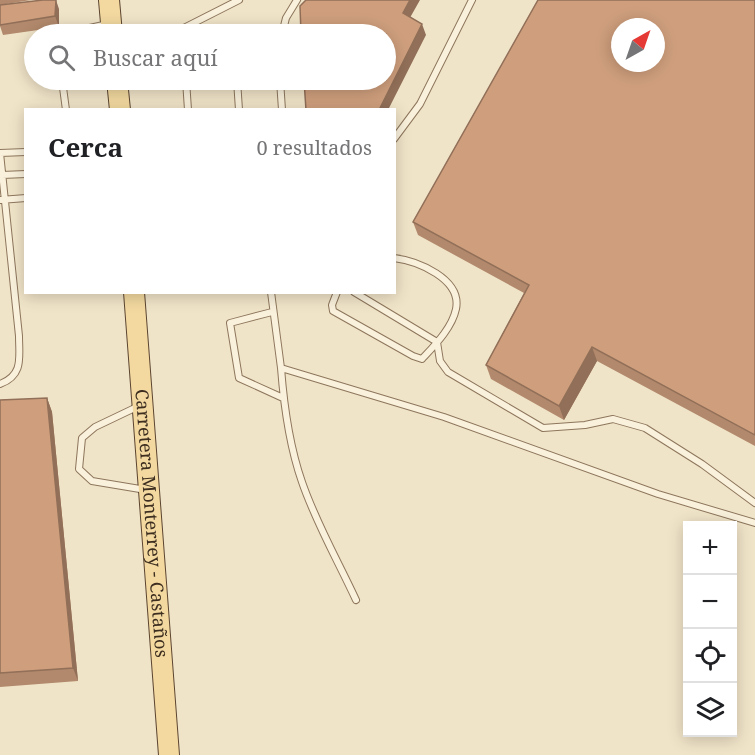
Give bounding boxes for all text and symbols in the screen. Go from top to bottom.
north arrow [611,18,665,72]
search box [24,24,396,90]
icon: search [45,41,78,74]
text: Buscar aquí [93,42,217,72]
text: Cerca [48,129,123,165]
text: 0 resultados [256,134,372,161]
street label: Carretera Monterrey - Castaños [130,388,175,658]
map controls [683,521,737,737]
button: + [683,521,737,575]
button: − [683,575,737,629]
button: locate [683,629,737,683]
button: layers [683,683,737,737]

